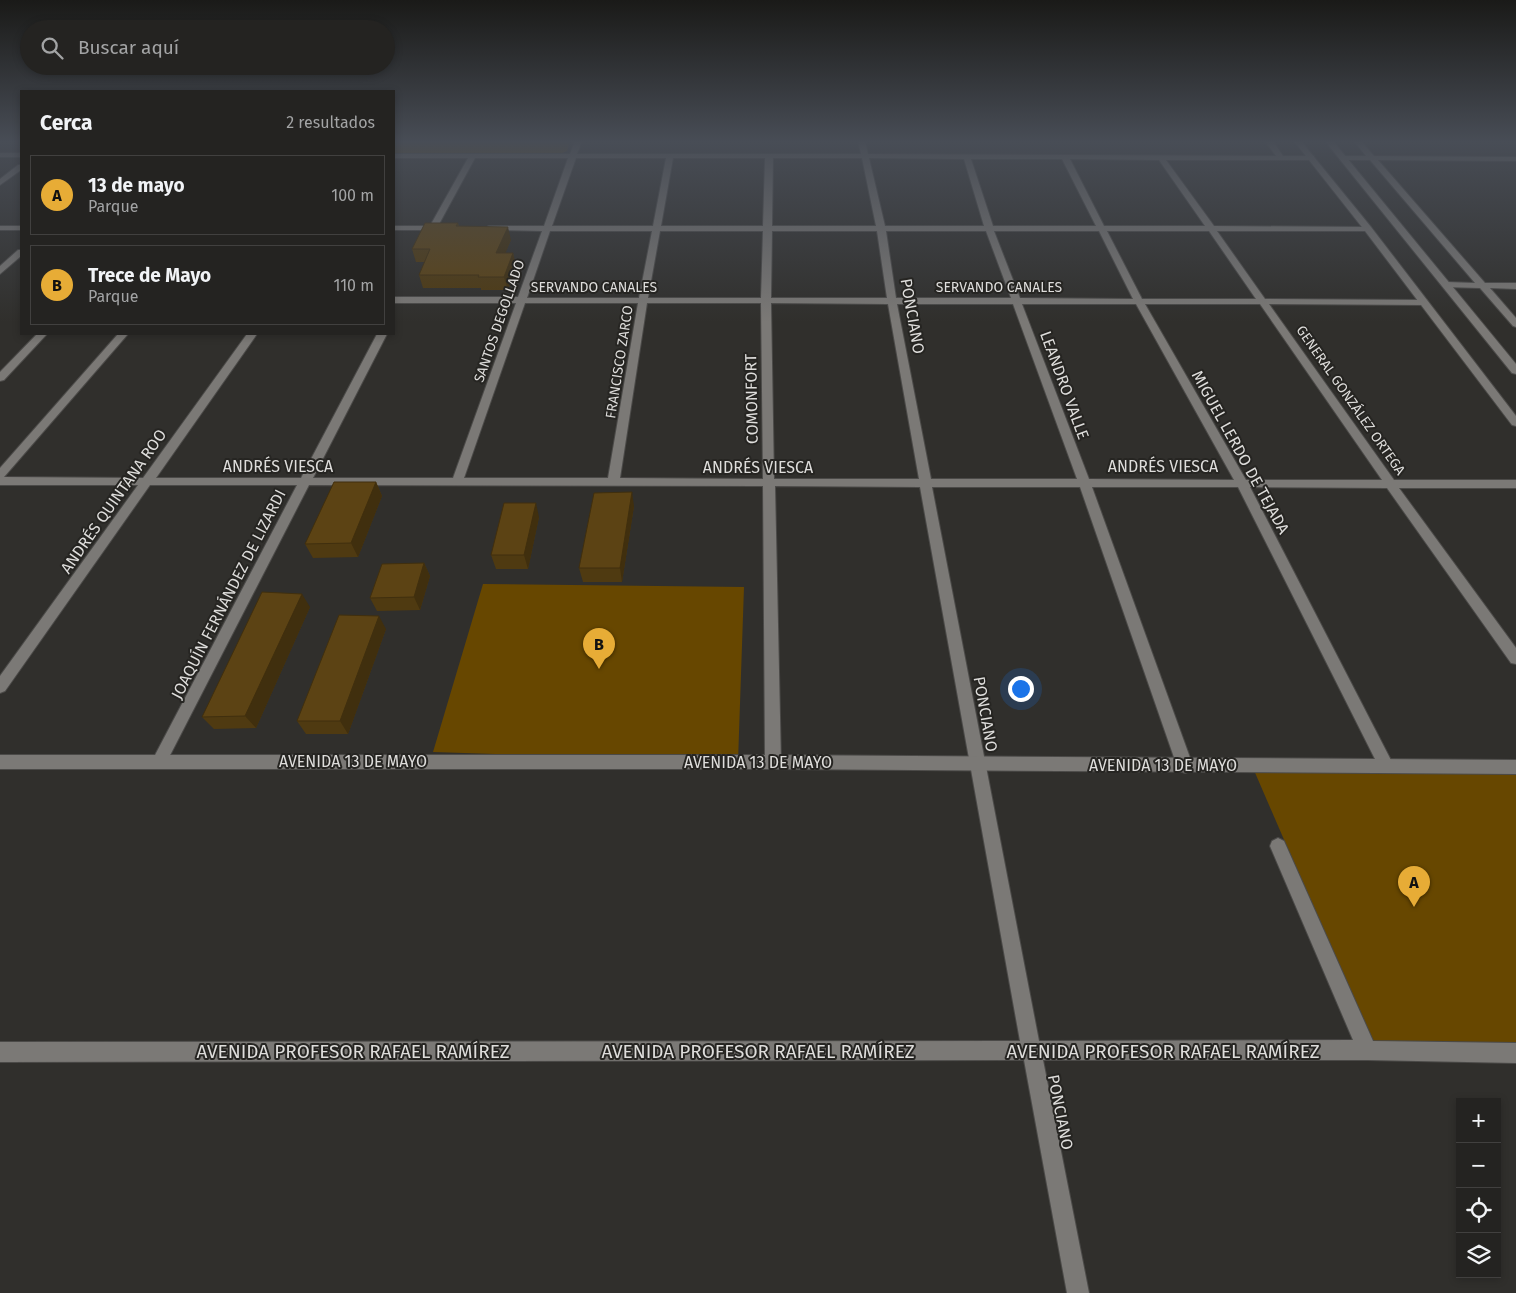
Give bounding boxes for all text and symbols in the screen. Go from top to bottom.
search box [20,20,395,75]
icon: search [38,34,66,62]
text: Buscar aquí [78,36,179,59]
text: Cerca [40,110,92,136]
text: 2 resultados [286,113,375,132]
text: 13 de mayo [88,174,185,197]
text: A [52,186,62,205]
text: 100 m [331,186,374,205]
text: Parque [88,197,138,216]
street label: SANTOS DEGOLLADO [471,258,528,385]
text: Trece de Mayo [88,264,211,287]
text: B [52,276,62,295]
text: 110 m [333,276,374,295]
street label: PONCIANO [897,277,928,355]
street label: SERVANDO CANALES [531,279,658,296]
street label: SERVANDO CANALES [936,279,1063,296]
text: Parque [88,287,138,306]
street label: FRANCISCO ZARCO [602,304,637,420]
street label: GENERAL GONZÁLEZ ORTEGA [1292,322,1410,478]
street label: LEANDRO VALLE [1036,328,1093,442]
street label: COMONFORT [741,353,762,444]
street label: MIGUEL LERDO DE TEJADA [1188,367,1294,538]
street label: ANDRÉS QUINTANA ROO [56,425,170,577]
street label: ANDRÉS VIESCA [223,456,334,476]
street label: ANDRÉS VIESCA [1108,456,1219,476]
street label: ANDRÉS VIESCA [703,457,814,477]
street label: JOAQUÍN FERNÁNDEZ DE LIZARDI [166,486,290,702]
pin: B [583,628,615,669]
street label: PONCIANO [970,675,1001,753]
your location [1008,676,1034,702]
street label: AVENIDA 13 DE MAYO [279,752,427,771]
street label: AVENIDA 13 DE MAYO [684,753,832,772]
street label: AVENIDA 13 DE MAYO [1089,756,1237,775]
pin: A [1398,866,1430,907]
street label: AVENIDA PROFESOR RAFAEL RAMÍREZ [196,1040,510,1063]
street label: AVENIDA PROFESOR RAFAEL RAMÍREZ [601,1040,915,1063]
street label: AVENIDA PROFESOR RAFAEL RAMÍREZ [1006,1040,1320,1063]
street label: PONCIANO [1044,1073,1077,1151]
map controls [1456,1098,1501,1278]
button: + [1456,1098,1501,1143]
button: − [1456,1143,1501,1188]
button: locate [1456,1188,1501,1233]
button: layers [1456,1233,1501,1278]

